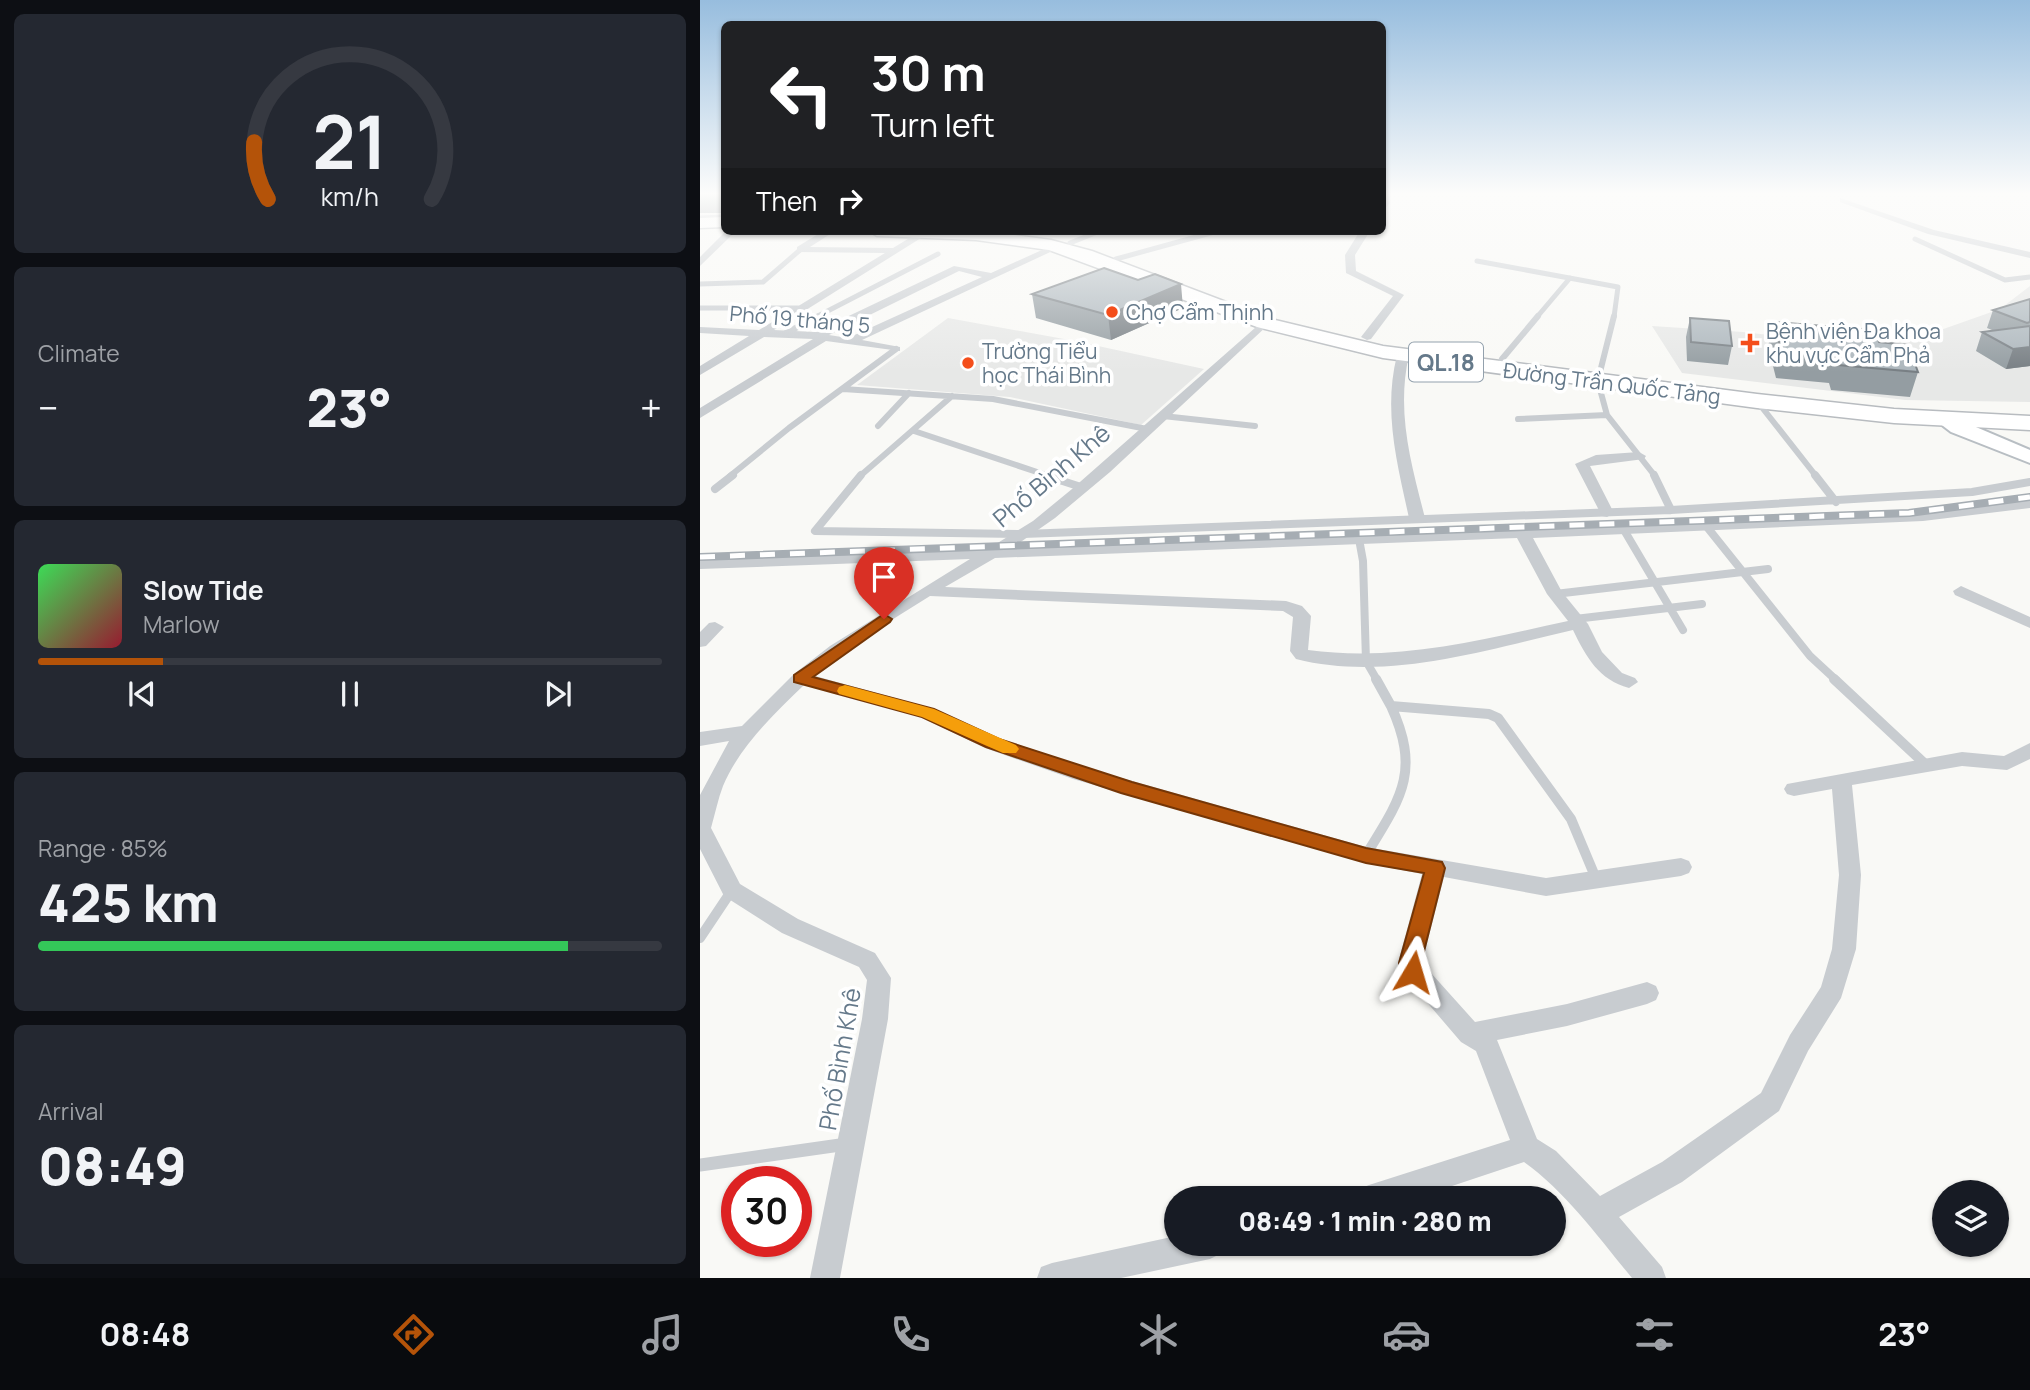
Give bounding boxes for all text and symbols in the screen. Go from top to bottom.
text: 30 m [871,39,986,106]
icon: left [756,49,847,140]
text: 21 [312,92,388,192]
text: Turn left [871,103,995,147]
text: km/h [321,179,379,214]
icon: right [831,182,869,220]
text: Then [756,183,817,219]
place label: Chợ Cẩm Thịnh [1126,298,1274,326]
street label: Phố 19 tháng 5 [729,299,871,339]
marker: Chợ Cẩm Thịnh [1104,304,1120,320]
place label: Bệnh viện Đa khoa khu vực Cẩm Phả [1766,317,1941,369]
marker: Bệnh viện Đa khoa khu vực Cẩm Phả [1740,333,1760,353]
text: Climate [38,337,120,369]
place label: Trường Tiểu học Thái Bình [982,337,1111,389]
road number: QL.18 [1409,342,1483,382]
marker: Trường Tiểu học Thái Bình [960,355,976,371]
street label: Đường Trần Quốc Tảng [1502,356,1722,410]
text: 23° [307,372,392,443]
text: − [38,381,59,433]
text: + [640,381,662,433]
street label: Phố Bình Khê [985,416,1117,534]
pin [854,547,914,619]
icon: arrive [865,558,903,596]
text: Slow Tide [143,572,264,608]
text: Marlow [143,608,220,640]
icon: previous [123,675,161,713]
icon: pause [331,675,369,713]
icon: next [539,675,577,713]
text: Range · 85% [38,832,168,864]
text: 425 km [38,867,219,938]
position arrow [1376,935,1450,1009]
street label: Phố Bình Khê [810,985,868,1133]
text: Arrival [38,1095,104,1127]
text: 08:49 [38,1130,187,1201]
speed limit sign: 30 [721,1166,812,1257]
map controls [1932,1180,2009,1257]
button: layers [1932,1180,2009,1257]
text: 08:49 · 1 min · 280 m [1238,1203,1492,1239]
icon: directions [389,1310,438,1359]
icon: music [638,1310,687,1359]
icon: phone [886,1310,935,1359]
icon: climate [1134,1310,1183,1359]
icon: car [1382,1310,1431,1359]
icon: filters [1630,1310,1679,1359]
text: 08:48 [100,1312,190,1356]
text: 23° [1878,1312,1930,1356]

